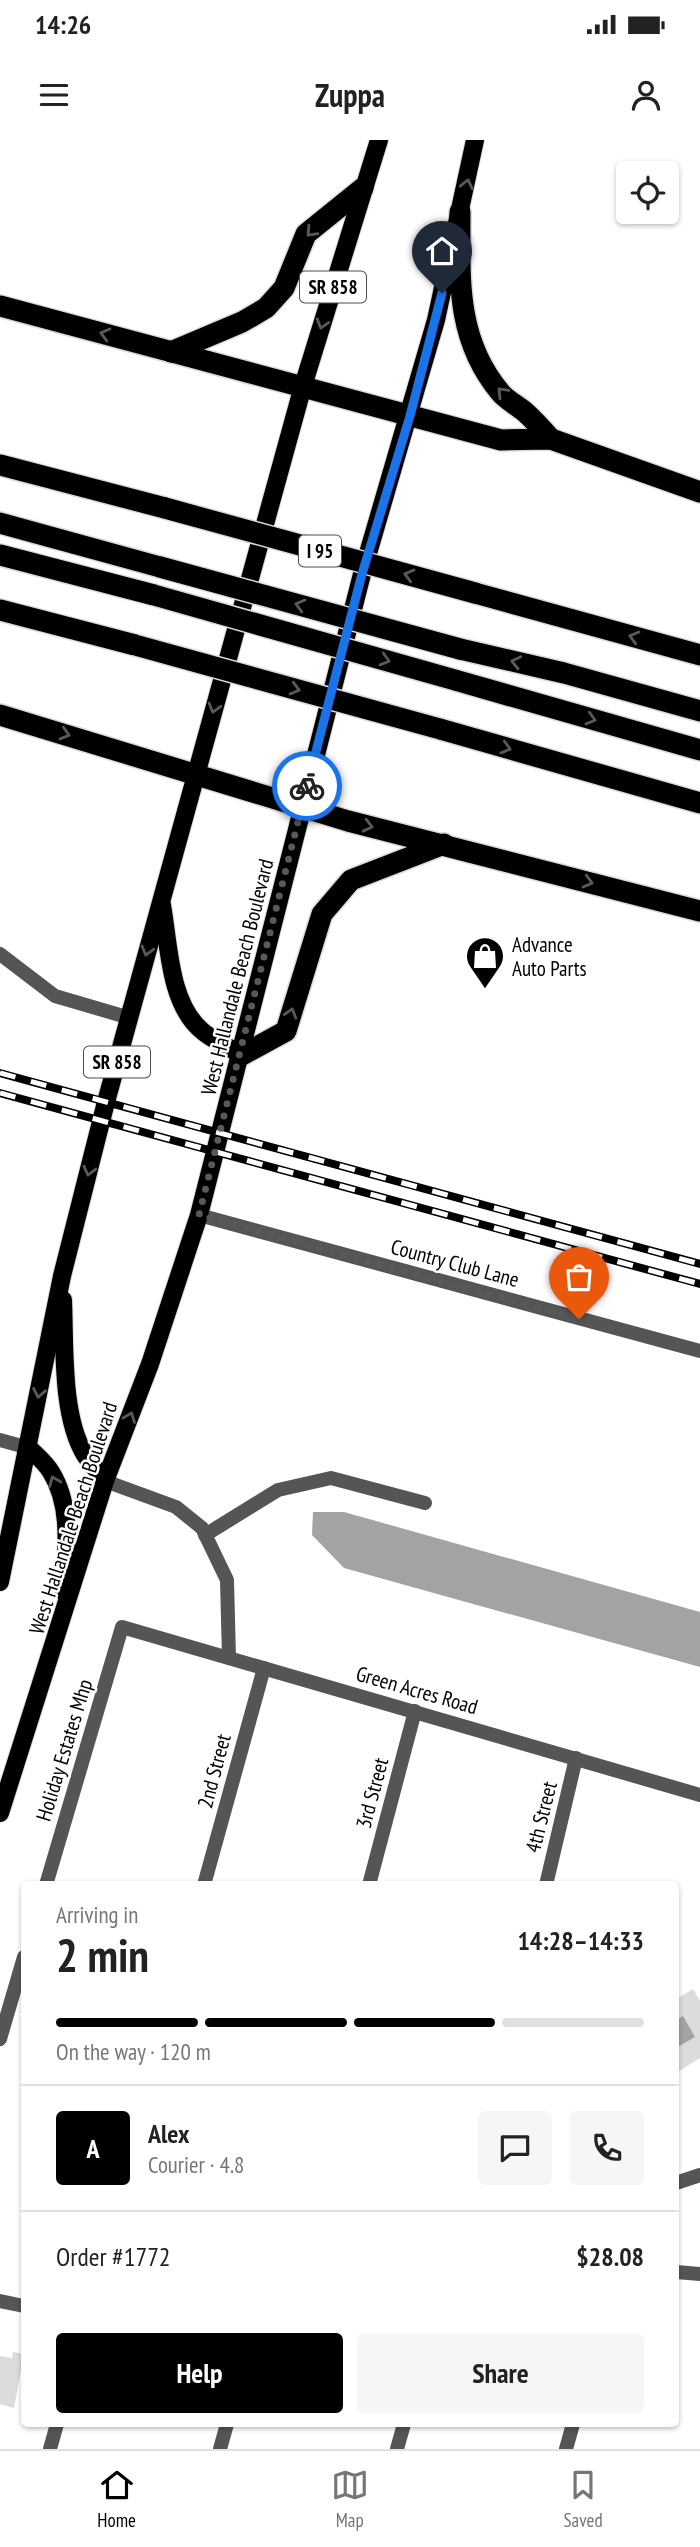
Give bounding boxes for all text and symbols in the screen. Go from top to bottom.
text: 14:26 [35,8,91,41]
text: Zuppa [315,74,385,116]
icon: menu [35,76,73,114]
icon: person [627,76,665,114]
map controls [616,161,679,224]
button: locate [616,161,679,224]
one-way arrow [458,178,473,190]
pin [412,221,472,293]
one-way arrow [307,223,320,236]
icon: home [423,232,461,270]
road number: SR 858 [300,272,366,302]
one-way arrow [316,317,330,329]
one-way arrow [99,328,111,342]
one-way arrow [497,388,510,401]
road number: I 95 [299,536,341,566]
one-way arrow [404,569,416,583]
one-way arrow [294,599,306,614]
one-way arrow [628,631,640,645]
one-way arrow [378,652,390,666]
one-way arrow [510,656,522,670]
one-way arrow [289,681,301,696]
one-way arrow [207,702,222,714]
one-way arrow [585,710,597,725]
one-way arrow [59,726,71,741]
one-way arrow [500,740,512,754]
courier [272,751,342,821]
icon: bike [288,767,326,805]
one-way arrow [362,818,374,832]
street label: West Hallandale Beach Boulevard [195,856,279,1098]
one-way arrow [582,874,594,888]
place label: Advance Auto Parts [512,931,587,982]
shop icon: Advance Auto Parts [464,935,506,990]
one-way arrow [141,945,156,957]
one-way arrow [283,1008,297,1020]
road number: SR 858 [84,1046,150,1078]
one-way arrow [83,1165,97,1177]
street label: Country Club Lane [388,1233,522,1293]
pin [549,1247,609,1319]
icon: bag [560,1258,598,1296]
one-way arrow [32,1387,47,1399]
street label: West Hallandale Beach Boulevard [23,1398,123,1638]
one-way arrow [121,1412,135,1424]
one-way arrow [48,1476,62,1488]
street label: Green Acres Road [353,1660,481,1720]
street label: Holiday Estates Mhp [30,1676,98,1824]
street label: 2nd Street [191,1731,237,1811]
street label: 3rd Street [350,1754,394,1831]
street label: 4th Street [519,1778,563,1855]
text: Arriving in [56,1900,138,1929]
text: 14:28–14:33 [517,1924,644,1957]
text: 2 min [56,1925,149,1985]
text: On the way · 120 m [56,2037,211,2066]
button: chat [478,2111,552,2185]
button: phone [570,2111,644,2185]
text: Alex [148,2117,189,2150]
text: A [86,2132,100,2165]
text: Courier · 4.8 [148,2150,244,2179]
text: Order #1772 [56,2240,171,2273]
text: $28.08 [576,2240,644,2273]
button: Help [56,2333,343,2413]
button: Share [357,2333,644,2413]
tab: Home [97,2466,136,2532]
tab: Map [331,2466,369,2532]
tab: Saved [563,2466,603,2532]

